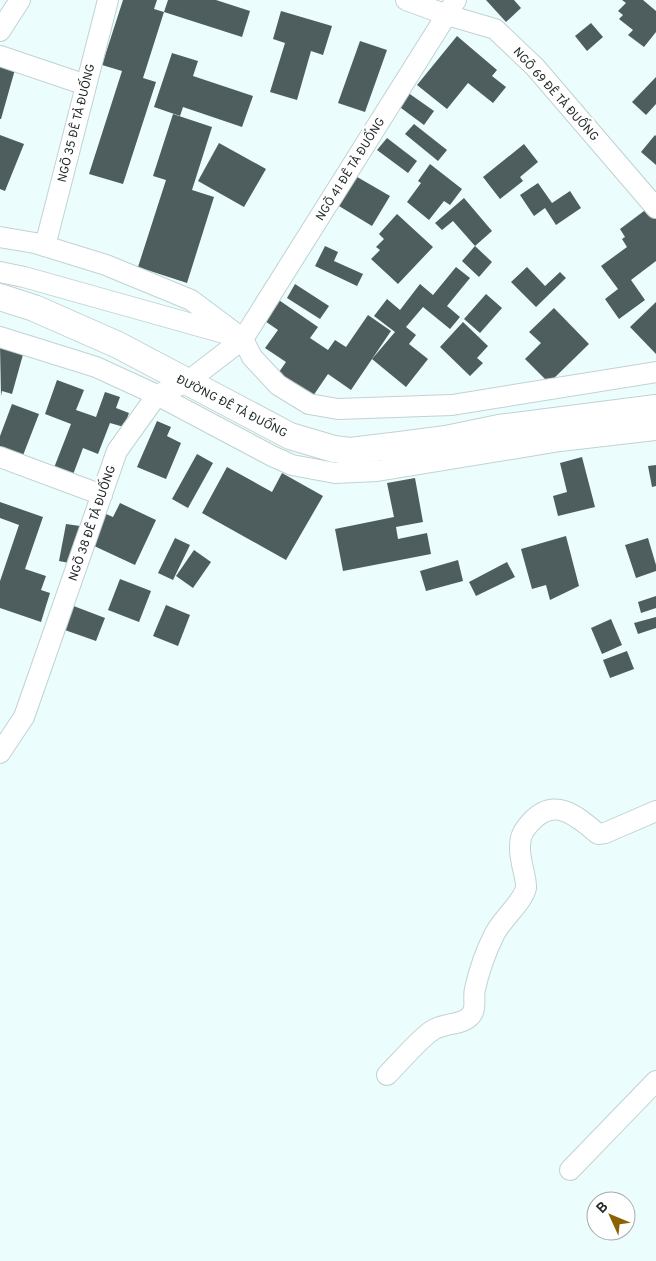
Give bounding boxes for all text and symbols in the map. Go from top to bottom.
street label: NGÕ 69 ĐÊ TẢ ĐUỐNG [509,43,603,145]
street label: NGÕ 35 ĐÊ TẢ ĐUỐNG [53,62,99,184]
street label: NGÕ 41 ĐÊ TẢ ĐUỐNG [311,114,389,224]
street label: ĐƯỜNG ĐÊ TẢ ĐUỐNG [173,370,291,442]
street label: NGÕ 38 ĐÊ TẢ ĐUỐNG [64,463,120,583]
north arrow [586,1191,636,1241]
text: B [593,1199,612,1217]

